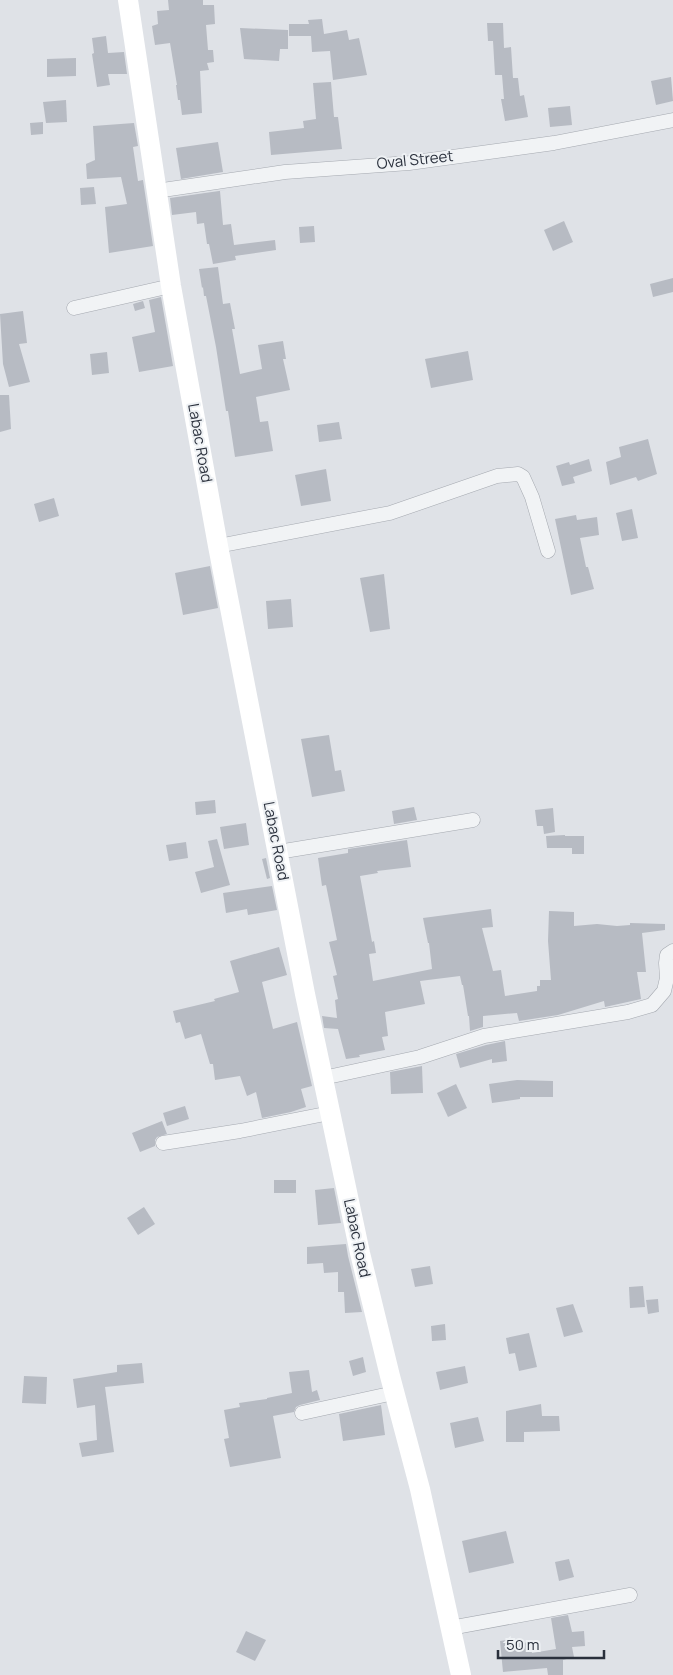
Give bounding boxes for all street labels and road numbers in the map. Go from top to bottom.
street label: Oval Street [376,145,454,174]
street label: Labac Road [183,402,218,484]
street label: Labac Road [259,800,294,882]
street label: Labac Road [339,1197,376,1279]

